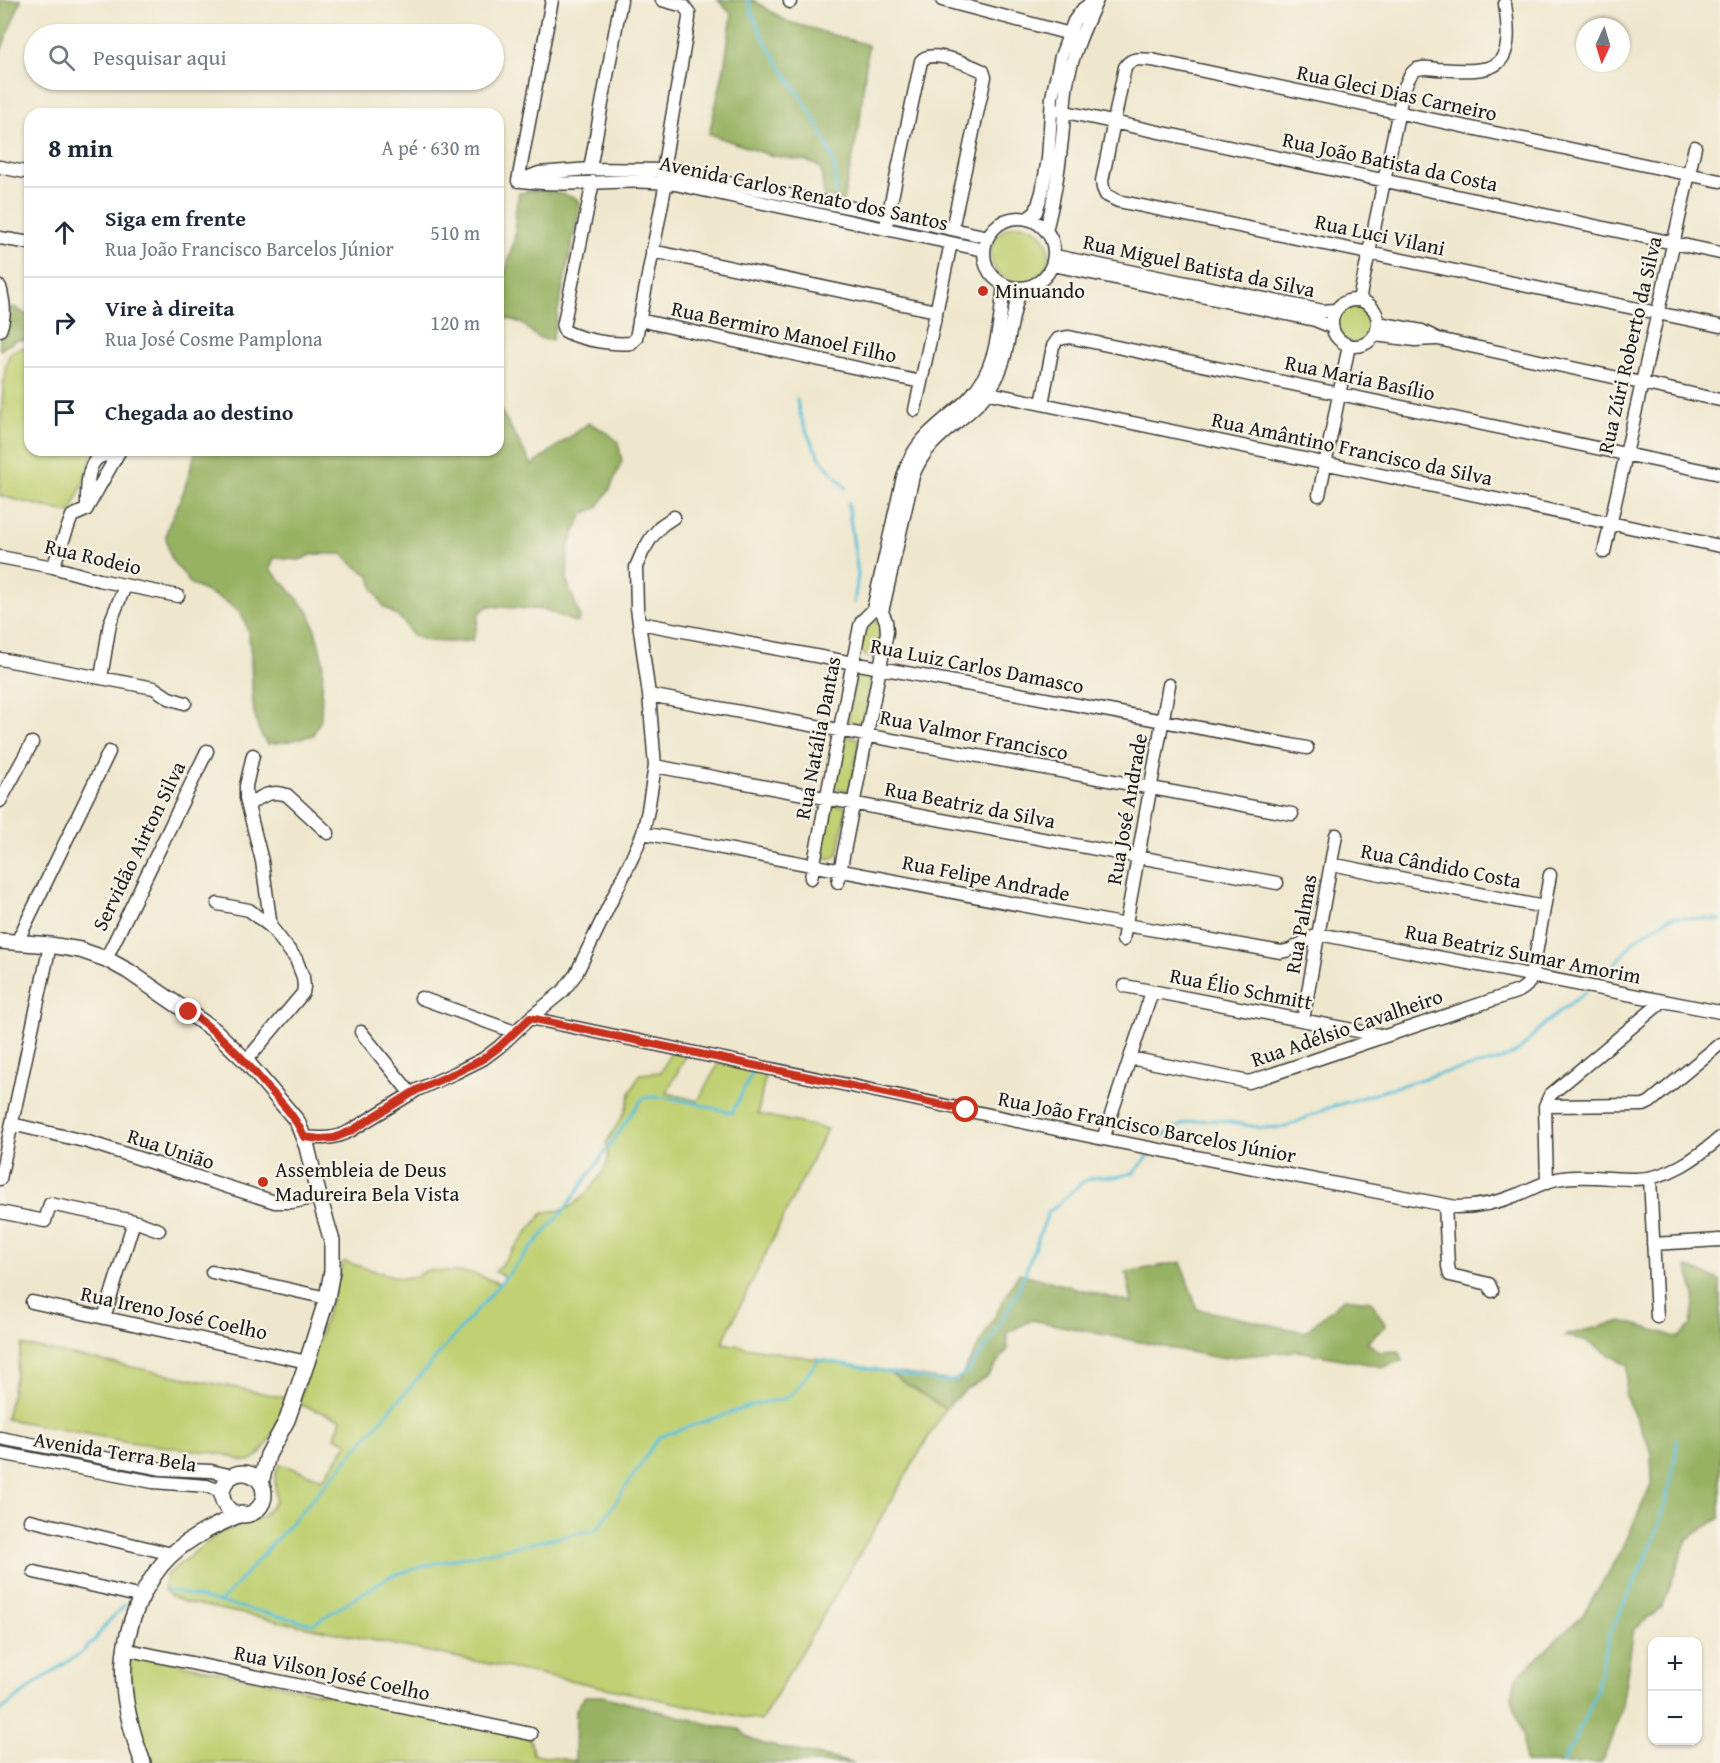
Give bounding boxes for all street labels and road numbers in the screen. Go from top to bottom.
street label: Rua Gleci Dias Carneiro [1294,56,1500,129]
street label: Rua João Batista da Costa [1279,124,1501,200]
street label: Avenida Carlos Renato dos Santos [657,147,951,238]
street label: Rua Luci Vilani [1312,206,1448,263]
street label: Rua Miguel Batista da Silva [1080,226,1318,305]
street label: Rua Zúri Roberto da Silva [1589,233,1670,457]
street label: Rua Bermiro Manoel Filho [669,292,900,371]
street label: Rua Maria Basílio [1282,346,1438,409]
street label: Rua Amântino Francisco da Silva [1209,404,1495,493]
street label: Rua Rodeio [42,530,145,583]
street label: Rua Luiz Carlos Damasco [868,630,1087,701]
street label: Rua Natália Dantas [787,654,849,822]
street label: Rua Valmor Francisco [877,701,1071,768]
street label: Rua José Andrade [1098,731,1155,887]
street label: Servidão Airton Silva [84,756,193,936]
street label: Rua Beatriz da Silva [882,773,1058,836]
street label: Rua Cândido Costa [1358,835,1524,896]
street label: Rua Felipe Andrade [900,846,1073,909]
street label: Rua Palmas [1277,872,1325,976]
street label: Rua Beatriz Sumar Amorim [1402,915,1644,992]
street label: Rua Élio Schmitt [1167,959,1316,1018]
street label: Rua Adélsio Cavalheiro [1247,980,1447,1075]
street label: Rua João Francisco Barcelos Júnior [995,1082,1299,1171]
street label: Rua União [123,1120,219,1177]
street label: Rua Ireno José Coelho [78,1278,270,1347]
street label: Avenida Terra Bela [31,1423,199,1480]
street label: Rua Vilson José Coelho [231,1637,433,1708]

